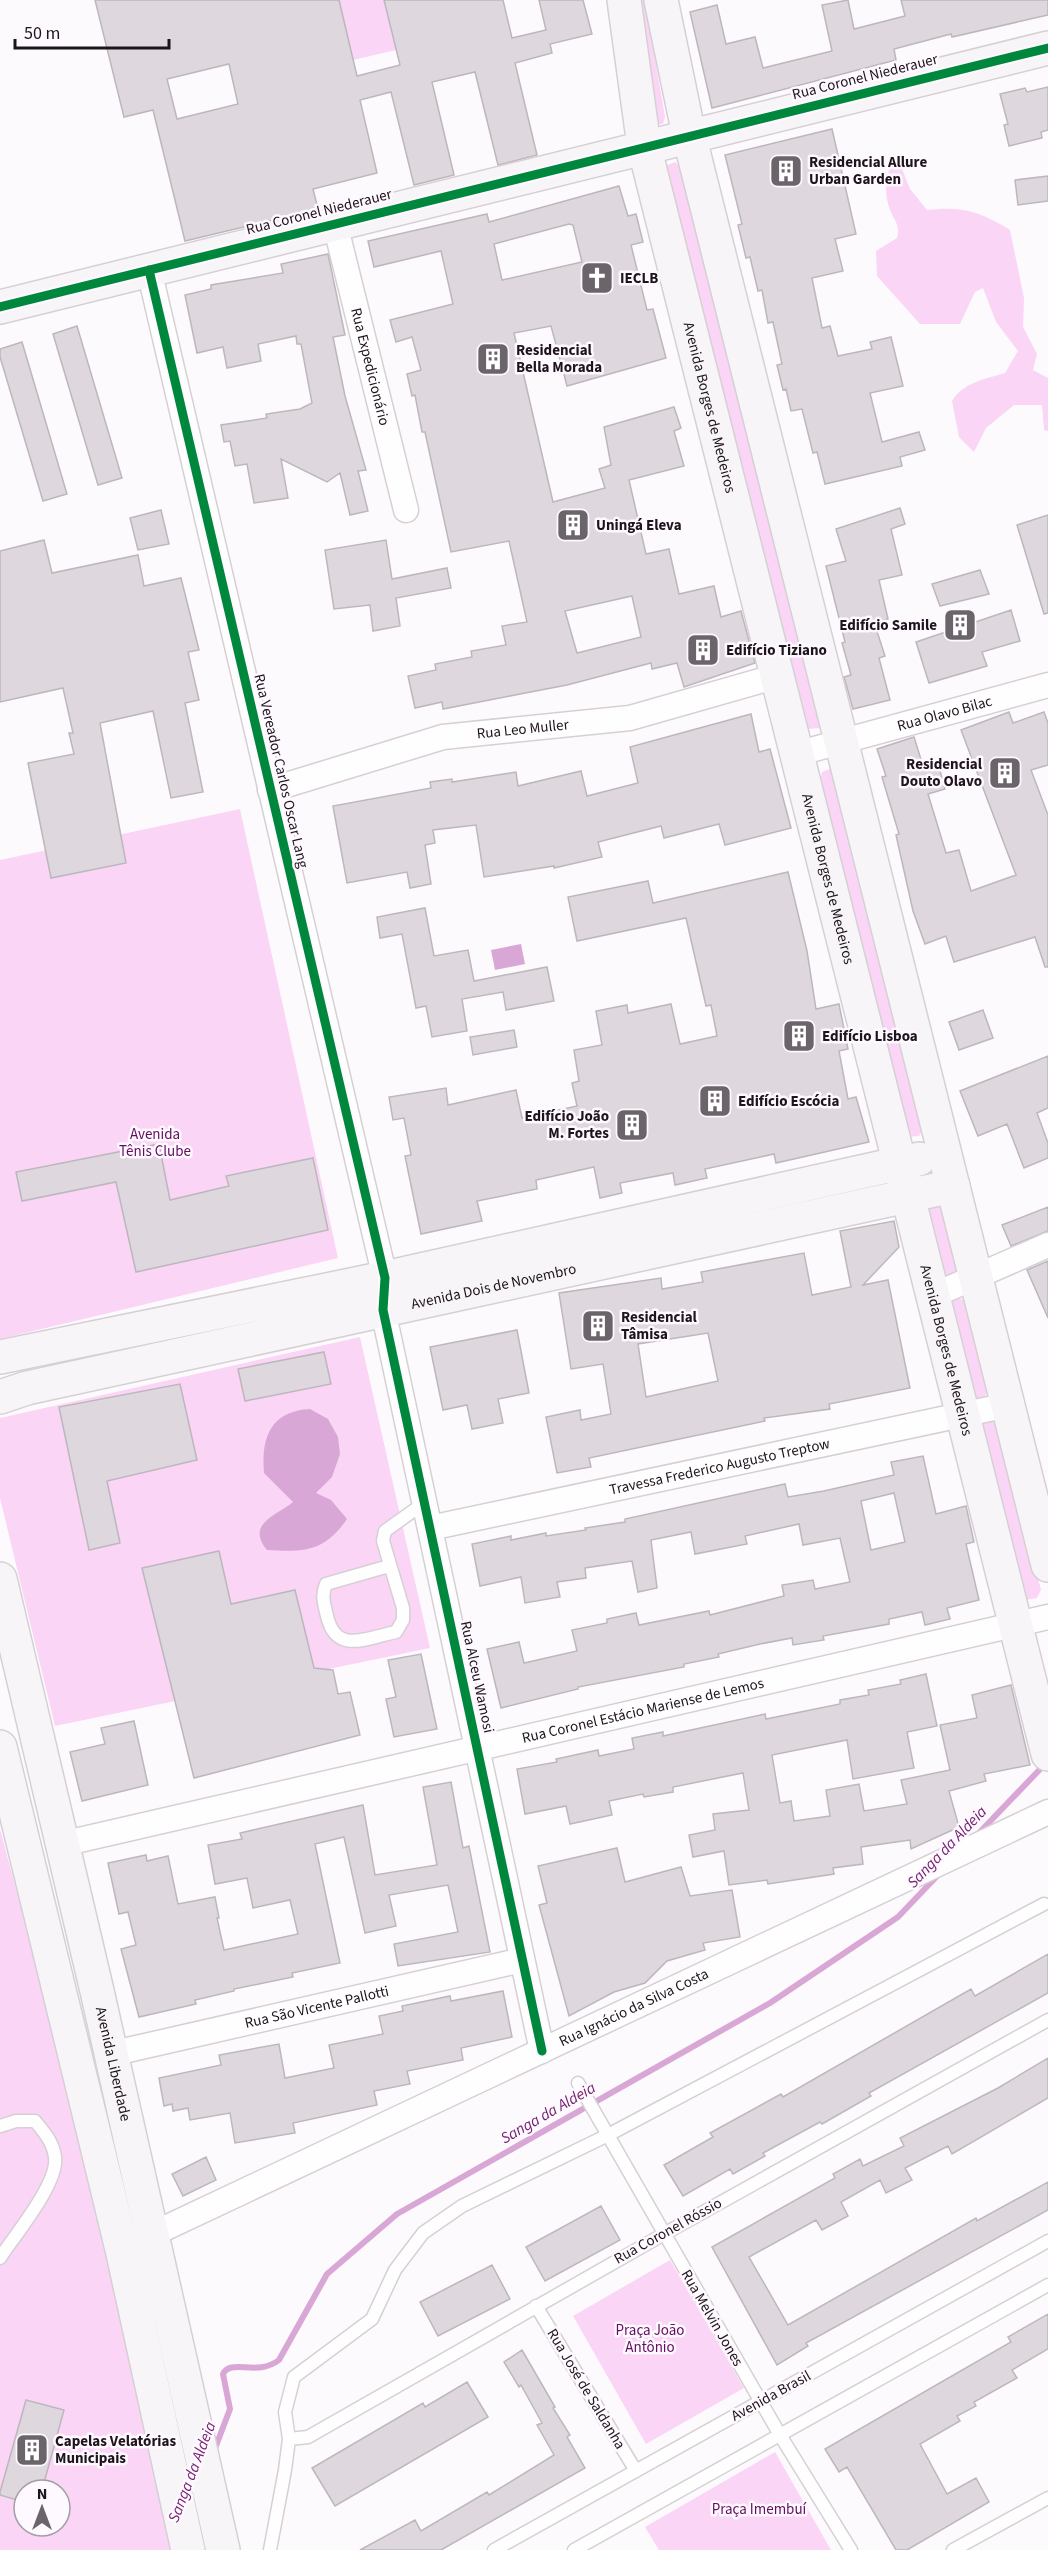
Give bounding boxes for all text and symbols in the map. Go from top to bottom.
scale bar [15,12,170,50]
text: 50 m [24,21,60,46]
street label: Rua Coronel Niederauer [790,49,941,105]
place label: Residencial Allure Urban Garden [809,152,927,190]
building icon: Residencial Allure Urban Garden [768,153,804,189]
street label: Rua Coronel Niederauer [244,184,395,240]
church icon: IECLB [579,260,615,296]
place label: IECLB [620,268,658,289]
street label: Rua Expedicionário [346,306,395,428]
street label: Avenida Borges de Medeiros [678,320,741,495]
place label: Residencial Bella Morada [516,340,602,378]
building icon: Residencial Bella Morada [475,341,511,377]
building icon: Uningá Eleva [555,507,591,543]
place label: Uningá Eleva [596,515,682,536]
building icon: Edifício Samile [942,607,978,643]
place label: Edifício Samile [839,615,937,636]
building icon: Edifício Tiziano [685,632,721,668]
place label: Edifício Tiziano [726,640,827,661]
street label: Rua Vereador Carlos Oscar Lang [248,672,314,871]
street label: Rua Olavo Bilac [895,690,994,736]
street label: Rua Leo Muller [476,714,570,744]
place label: Residencial Douto Olavo [900,754,983,792]
building icon: Residencial Douto Olavo [987,755,1023,791]
street label: Avenida Borges de Medeiros [797,791,860,967]
building icon: Edifício Lisboa [781,1018,817,1054]
place label: Edifício Lisboa [822,1026,918,1047]
building icon: Edifício Escócia [697,1083,733,1119]
place label: Edifício Escócia [738,1091,840,1112]
place label: Edifício João M. Fortes [524,1106,609,1144]
building icon: Edifício João M. Fortes [614,1107,650,1143]
park label: Avenida Tênis Clube [119,1124,191,1162]
street label: Avenida Dois de Novembro [409,1258,578,1314]
street label: Avenida Borges de Medeiros [915,1263,978,1438]
place label: Residencial Tâmisa [621,1307,698,1345]
building icon: Residencial Tâmisa [580,1308,616,1344]
street label: Travessa Frederico Augusto Treptow [607,1433,832,1500]
street label: Rua Alceu Wamosi [455,1619,499,1735]
street label: Rua Coronel Estácio Mariense de Lemos [520,1672,766,1748]
water label: Sanga da Aldeia [902,1801,992,1893]
street label: Rua Ignácio da Silva Costa [555,1963,712,2052]
street label: Rua São Vicente Pallotti [242,1980,391,2033]
street label: Avenida Liberdade [90,2005,137,2123]
water label: Sanga da Aldeia [496,2077,600,2149]
street label: Rua Coronel Róssio [610,2193,726,2269]
street label: Rua Melvin Jones [676,2266,748,2370]
park label: Praça João Antônio [616,2320,684,2358]
street label: Rua José de Saldanha [542,2325,630,2453]
street label: Avenida Brasil [727,2365,815,2427]
water label: Sanga da Aldeia [163,2418,221,2526]
place label: Capelas Velatórias Municipais [55,2431,176,2469]
building icon: Capelas Velatórias Municipais [14,2432,50,2468]
north arrow [12,2478,72,2538]
text: N [37,2483,47,2505]
park label: Praça Imembuí [712,2499,808,2520]

